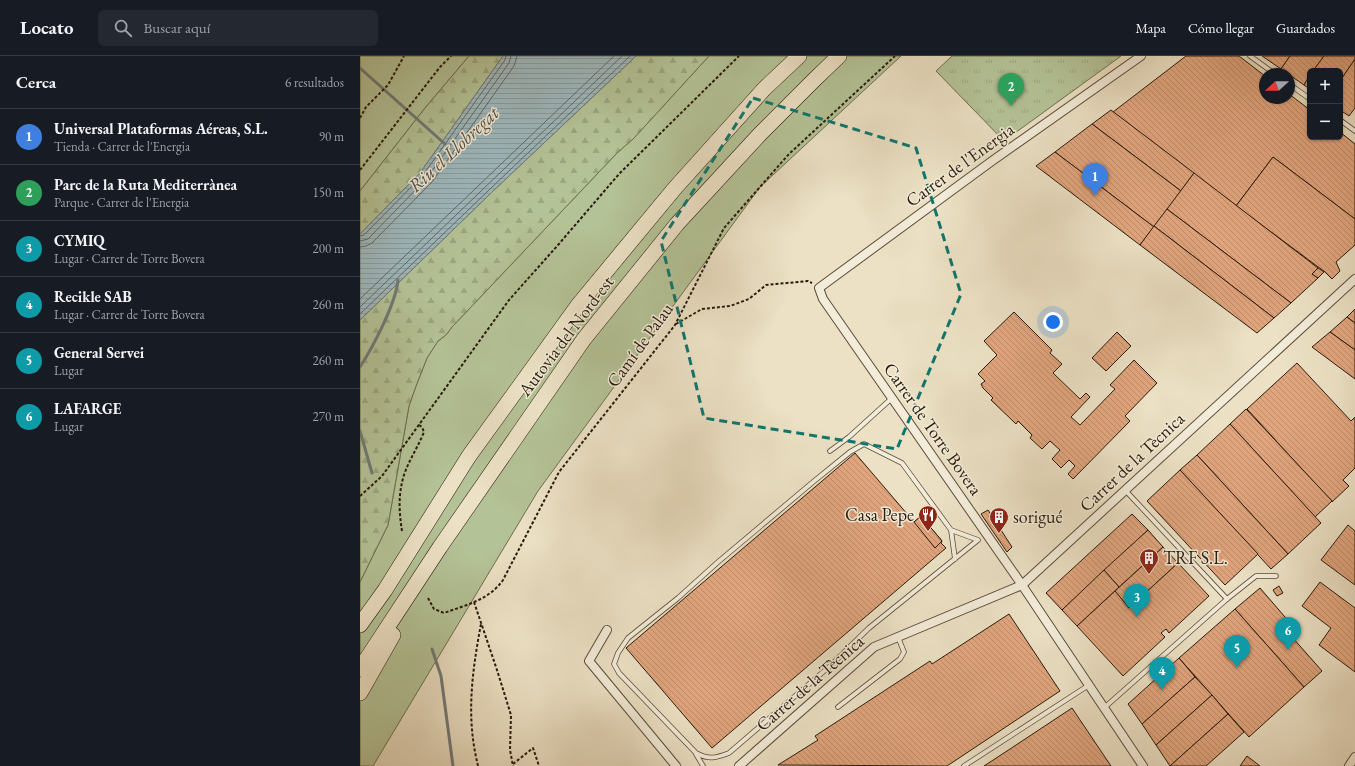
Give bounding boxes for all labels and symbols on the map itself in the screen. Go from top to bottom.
north arrow [1259,68,1295,104]
pin: 2 [998,73,1024,106]
water label: Riu el Llobregat [403,100,505,198]
street label: Carrer de l'Energia [901,117,1019,212]
pin: 1 [1082,163,1108,196]
street label: Autovia del Nord-est [512,271,619,401]
street label: Camí de Palau [601,298,678,391]
your location [1043,312,1063,332]
street label: Carrer de Torre Bovera [879,358,988,500]
street label: Carrer de la Tècnica [1074,406,1190,516]
place label: Casa Pepe [845,503,914,526]
restaurant icon: Casa Pepe [917,504,939,532]
place label: sorigué [1013,505,1062,528]
building icon: sorigué [988,506,1010,534]
place label: TRF S.L. [1163,546,1228,569]
building icon: TRF S.L. [1138,547,1160,575]
pin: 3 [1124,584,1150,617]
pin: 6 [1275,617,1301,650]
street label: Carrer de la Tècnica [751,629,869,736]
pin: 5 [1224,635,1250,668]
pin: 4 [1149,657,1175,690]

